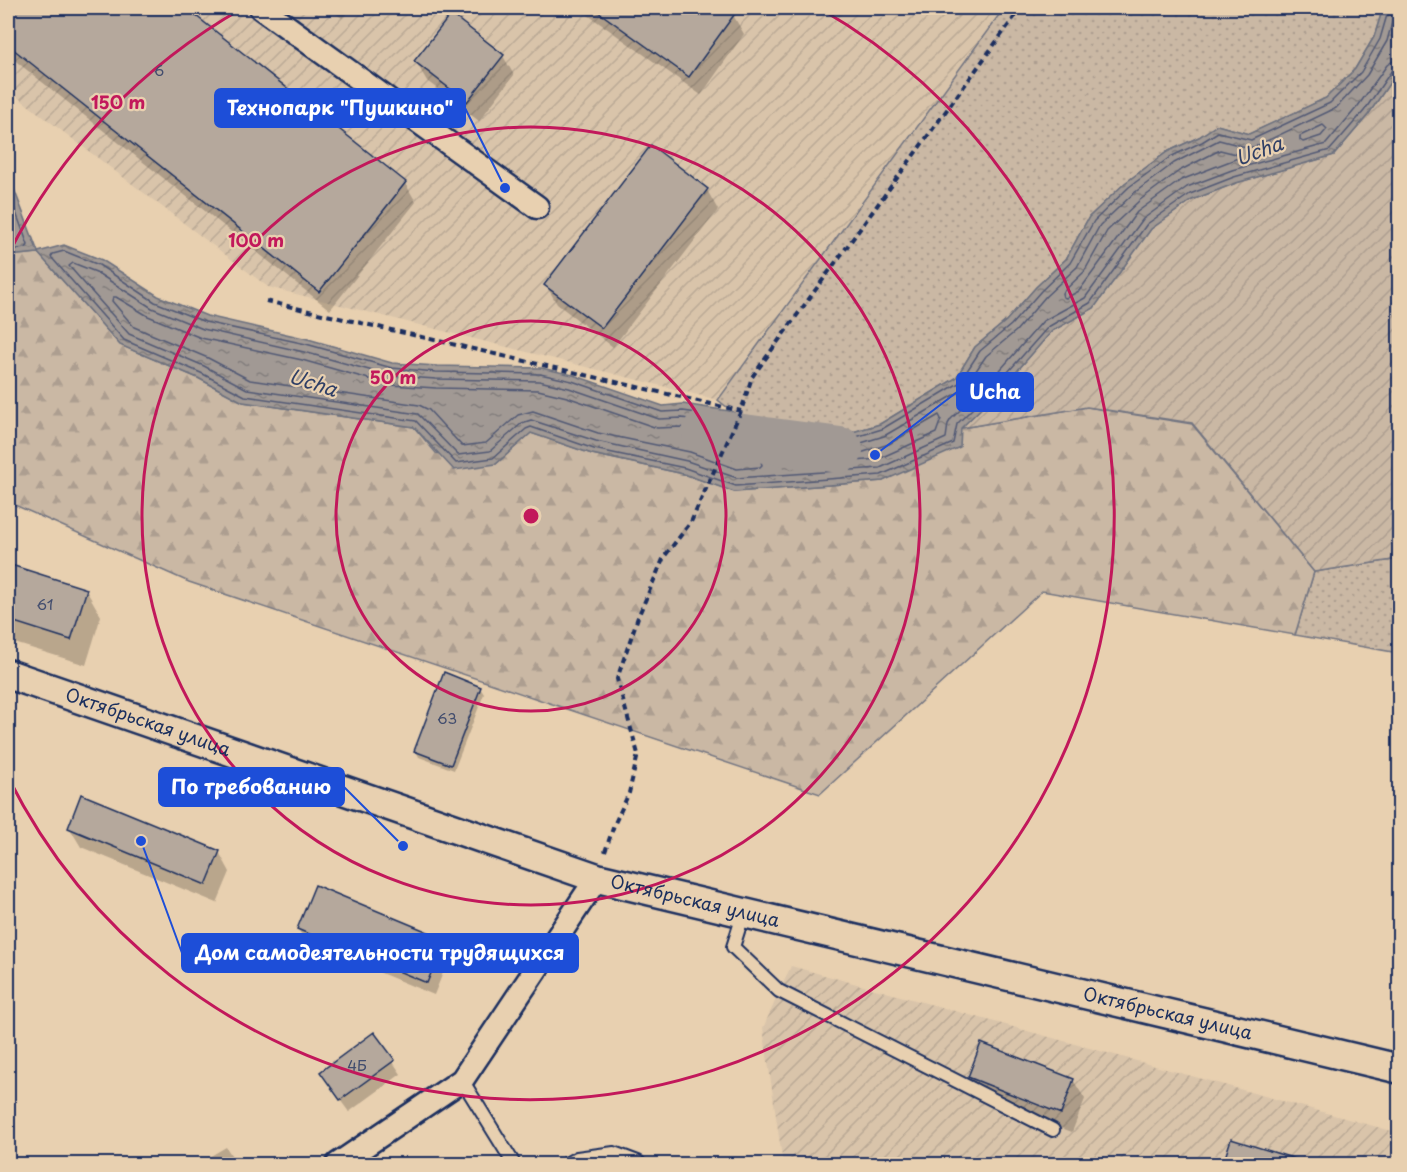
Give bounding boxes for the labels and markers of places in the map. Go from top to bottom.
callout: Технопарк "Пушкино" [215,89,465,127]
callout: Ucha [957,373,1033,411]
centre of rings [521,506,541,526]
callout: По требованию [159,768,344,806]
callout: Дом самодеятельности трудящихся [182,934,578,972]

